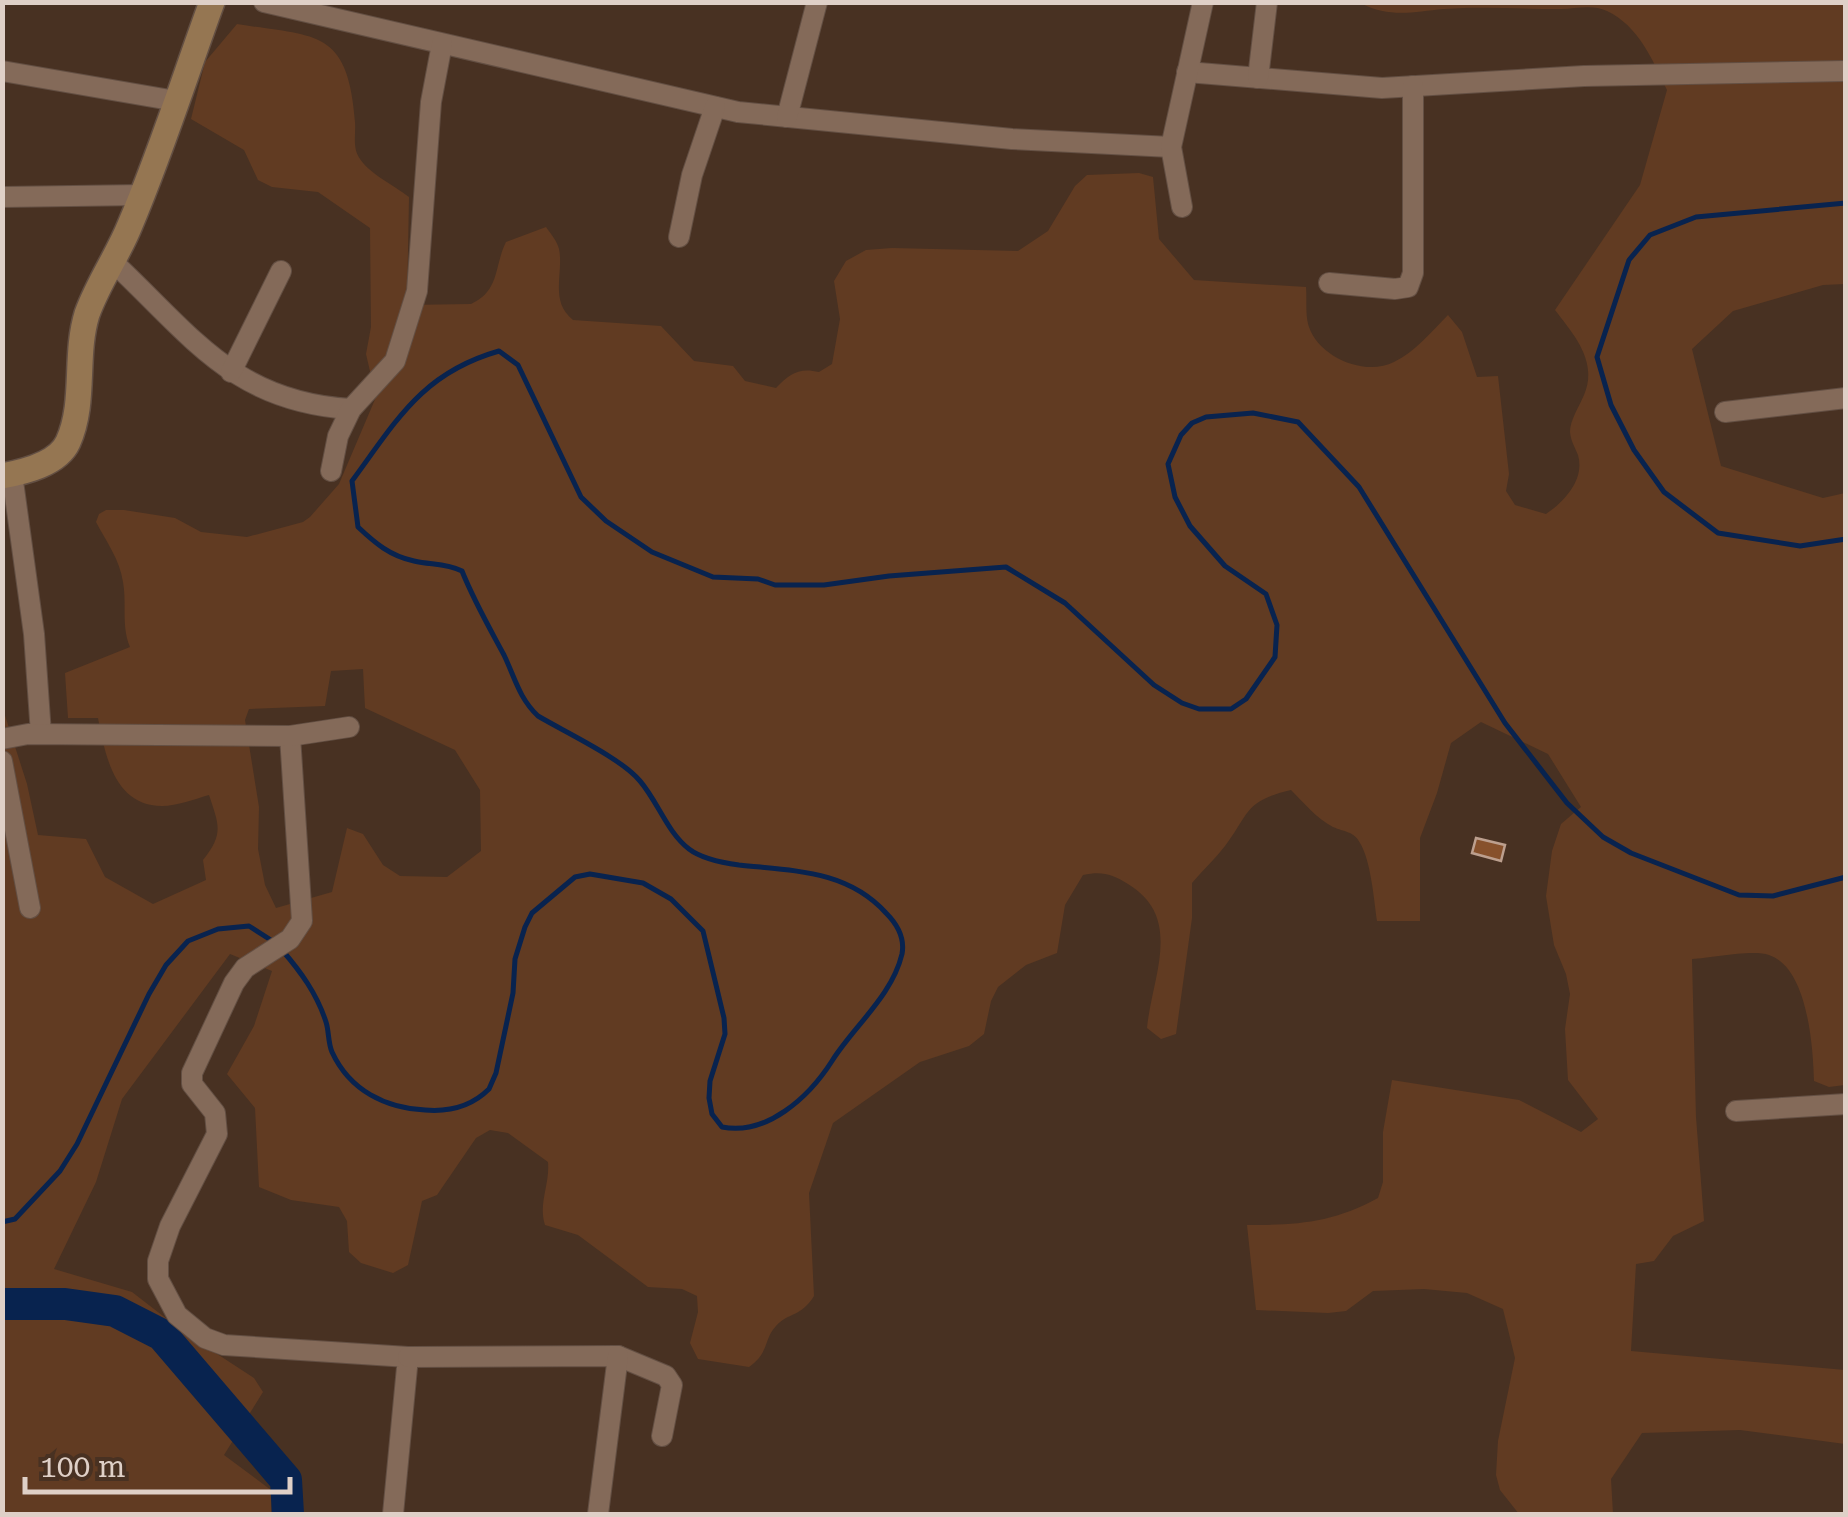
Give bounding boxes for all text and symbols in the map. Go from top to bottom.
scale bar [25,1432,290,1494]
text: 100 m [40,1449,125,1484]

